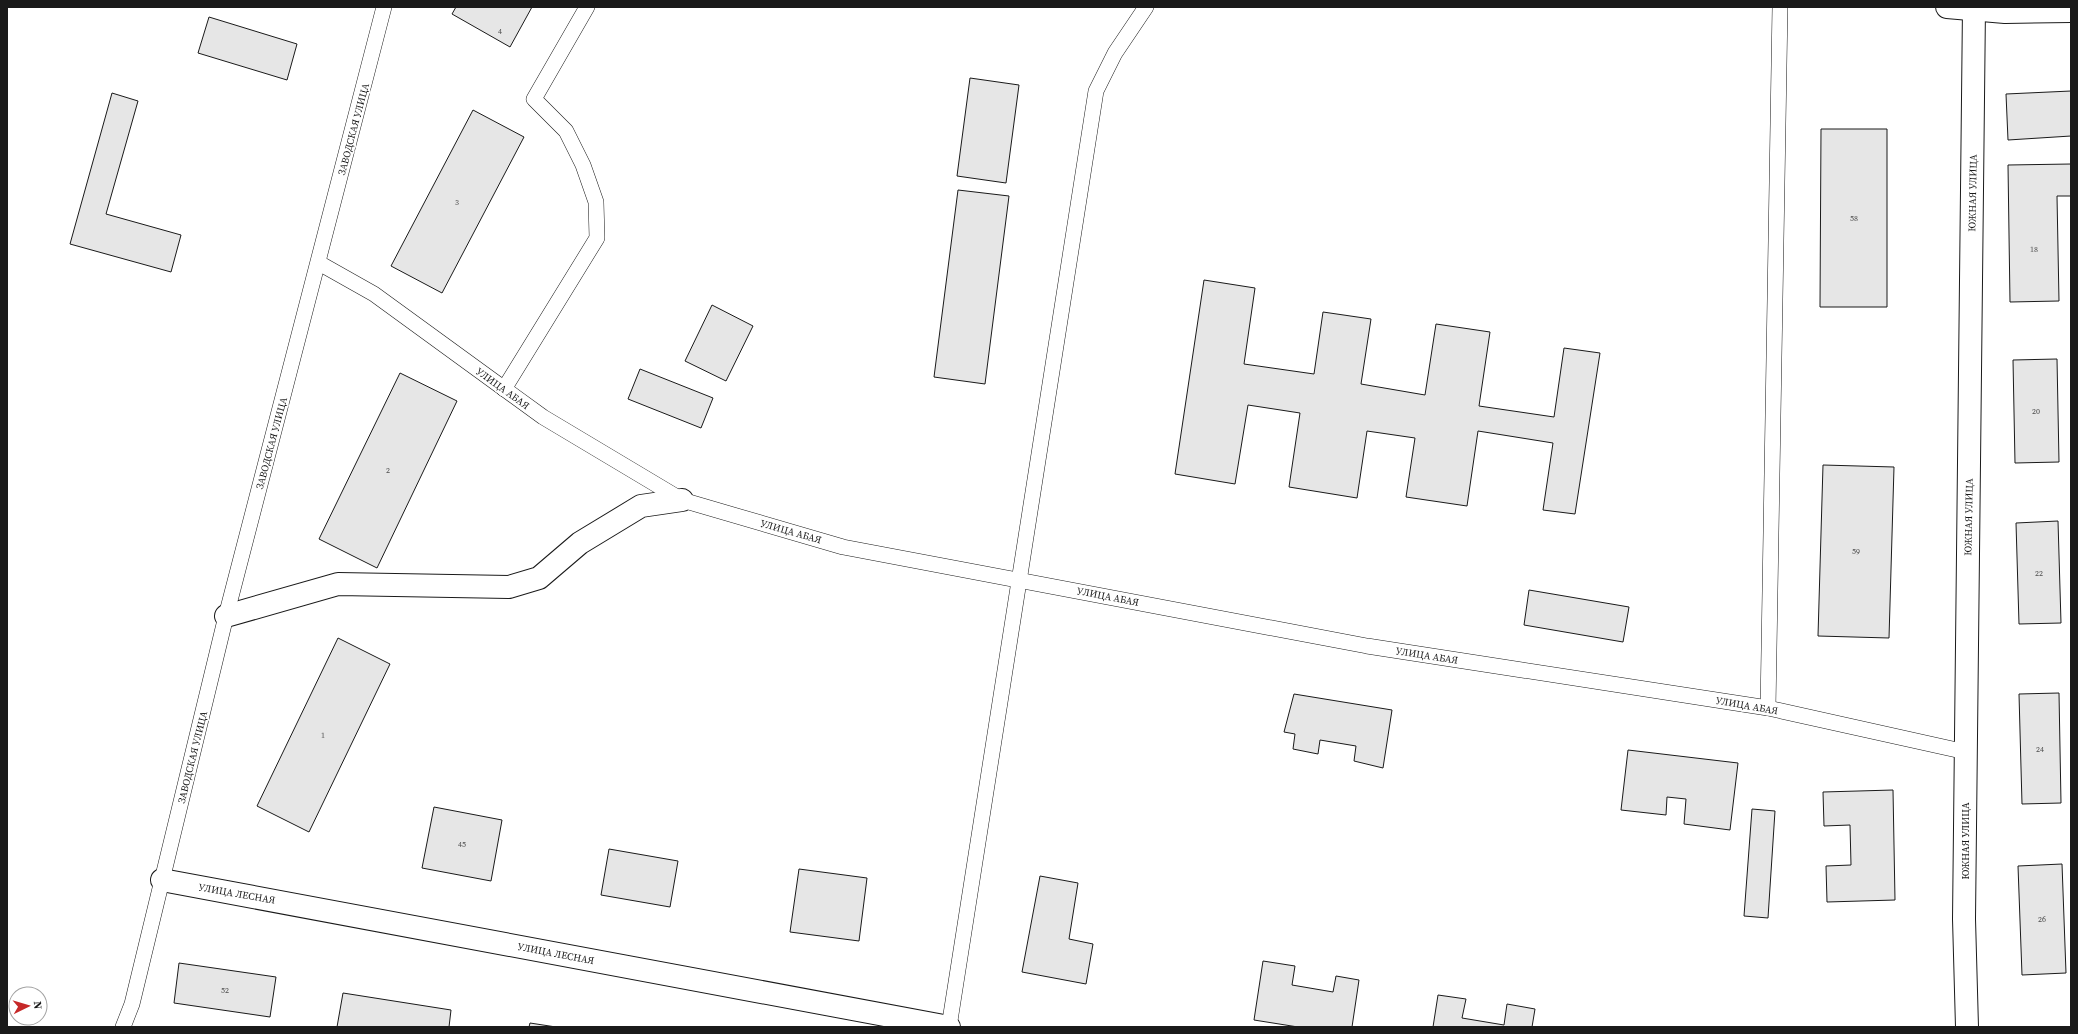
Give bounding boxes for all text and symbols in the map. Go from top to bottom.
house number: 4 [498,26,502,37]
street label: ЗАВОДСКАЯ УЛИЦА [335,81,372,177]
street label: ЮЖНАЯ УЛИЦА [1965,154,1980,232]
house number: 3 [455,197,459,208]
house number: 58 [1850,213,1858,224]
house number: 18 [2030,244,2038,255]
street label: УЛИЦА АБАЯ [473,365,532,412]
street label: ЗАВОДСКАЯ УЛИЦА [253,395,290,491]
house number: 20 [2032,406,2040,417]
house number: 2 [386,465,390,476]
street label: ЮЖНАЯ УЛИЦА [1961,478,1976,556]
street label: УЛИЦА АБАЯ [759,517,823,547]
house number: 59 [1852,546,1860,557]
house number: 22 [2035,568,2043,579]
street label: УЛИЦА АБАЯ [1076,584,1141,609]
street label: УЛИЦА АБАЯ [1395,644,1460,667]
street label: УЛИЦА АБАЯ [1715,694,1780,717]
street label: ЗАВОДСКАЯ УЛИЦА [175,709,210,805]
house number: 1 [321,730,325,741]
house number: 24 [2036,744,2044,755]
street label: ЮЖНАЯ УЛИЦА [1959,802,1972,880]
house number: 45 [458,839,466,850]
street label: УЛИЦА ЛЕСНАЯ [198,880,277,907]
house number: 26 [2038,914,2046,925]
street label: УЛИЦА ЛЕСНАЯ [517,940,596,967]
house number: 52 [221,985,229,996]
north arrow [8,986,48,1026]
text: N [30,1001,45,1010]

